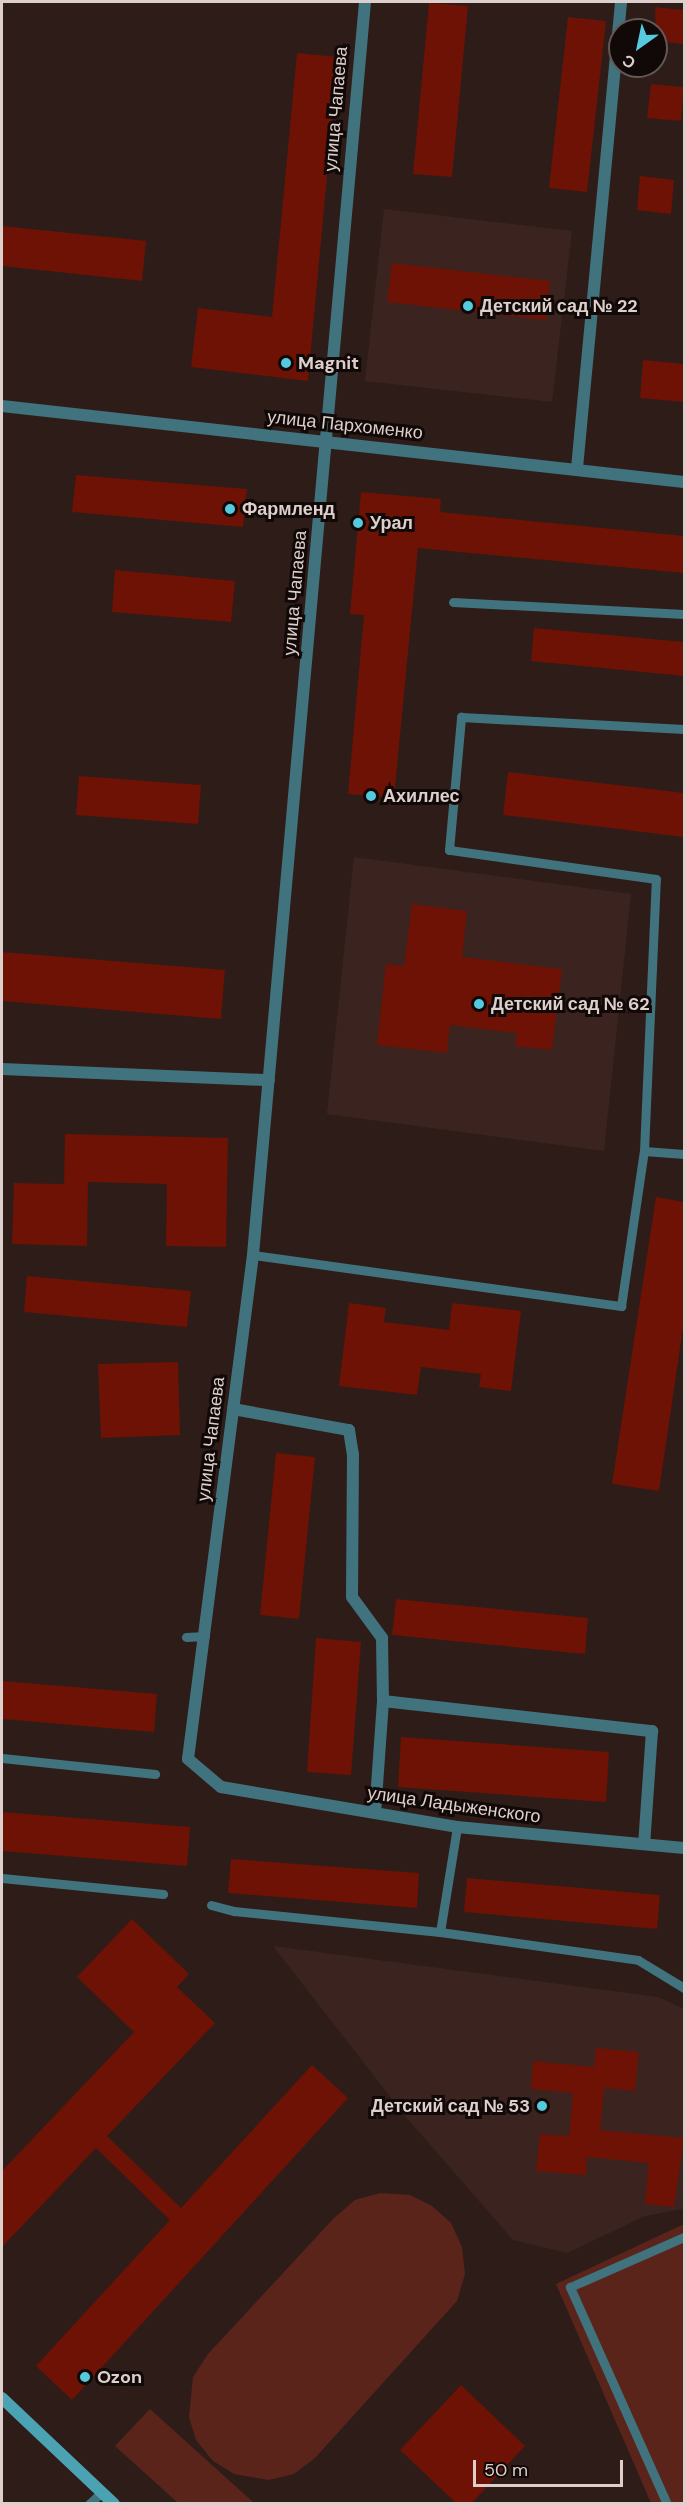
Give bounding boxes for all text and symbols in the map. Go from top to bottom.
north arrow [608,18,668,78]
street label: улица Чапаева [320,46,352,172]
text: С [618,50,640,74]
place label: Детский сад № 22 [480,295,638,317]
marker: Детский сад № 22 [461,299,475,313]
place label: Magnit [298,352,359,374]
marker: Magnit [279,356,293,370]
street label: улица Пархоменко [266,406,424,444]
place label: Фармленд [242,498,335,520]
marker: Фармленд [223,502,237,516]
place label: Урал [370,512,413,534]
marker: Урал [351,516,365,530]
street label: улица Чапаева [279,530,311,656]
place label: Ахиллес [383,785,459,807]
marker: Ахиллес [364,789,378,803]
place label: Детский сад № 62 [491,993,650,1015]
marker: Детский сад № 62 [472,997,486,1011]
street label: улица Чапаева [193,1375,229,1503]
street label: улица Ладыженского [366,1782,542,1828]
place label: Детский сад № 53 [371,2095,530,2117]
marker: Детский сад № 53 [535,2099,549,2113]
place label: Ozon [97,2366,142,2388]
marker: Ozon [78,2370,92,2384]
scale bar [476,2448,626,2486]
text: 50 m [484,2458,528,2482]

